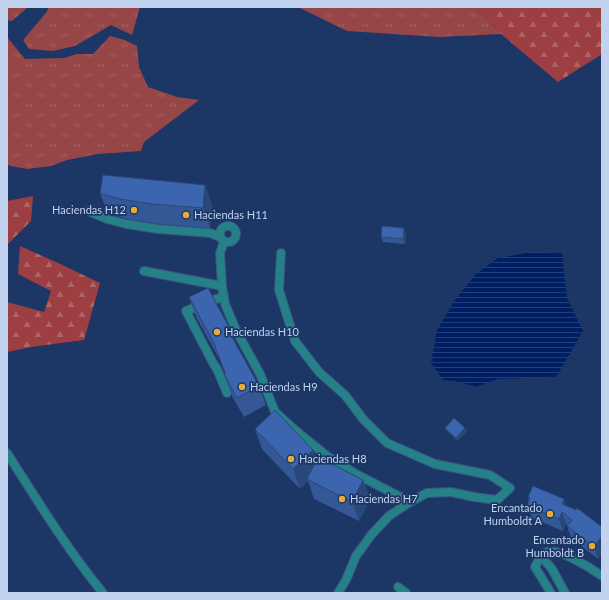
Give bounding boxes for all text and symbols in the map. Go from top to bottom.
place label: Haciendas H12 [52,203,126,216]
marker: Haciendas H12 [129,205,139,215]
place label: Haciendas H11 [194,208,268,221]
marker: Haciendas H11 [181,210,191,220]
place label: Haciendas H10 [225,325,300,338]
marker: Haciendas H10 [212,327,222,337]
place label: Haciendas H9 [250,380,318,393]
marker: Haciendas H9 [237,382,247,392]
place label: Haciendas H8 [299,452,367,465]
marker: Haciendas H8 [286,454,296,464]
place label: Haciendas H7 [350,492,418,505]
marker: Haciendas H7 [337,494,347,504]
place label: Encantado Humboldt A [484,501,543,527]
marker: Encantado Humboldt A [545,509,555,519]
place label: Encantado Humboldt B [525,533,584,559]
marker: Encantado Humboldt B [587,541,597,551]

